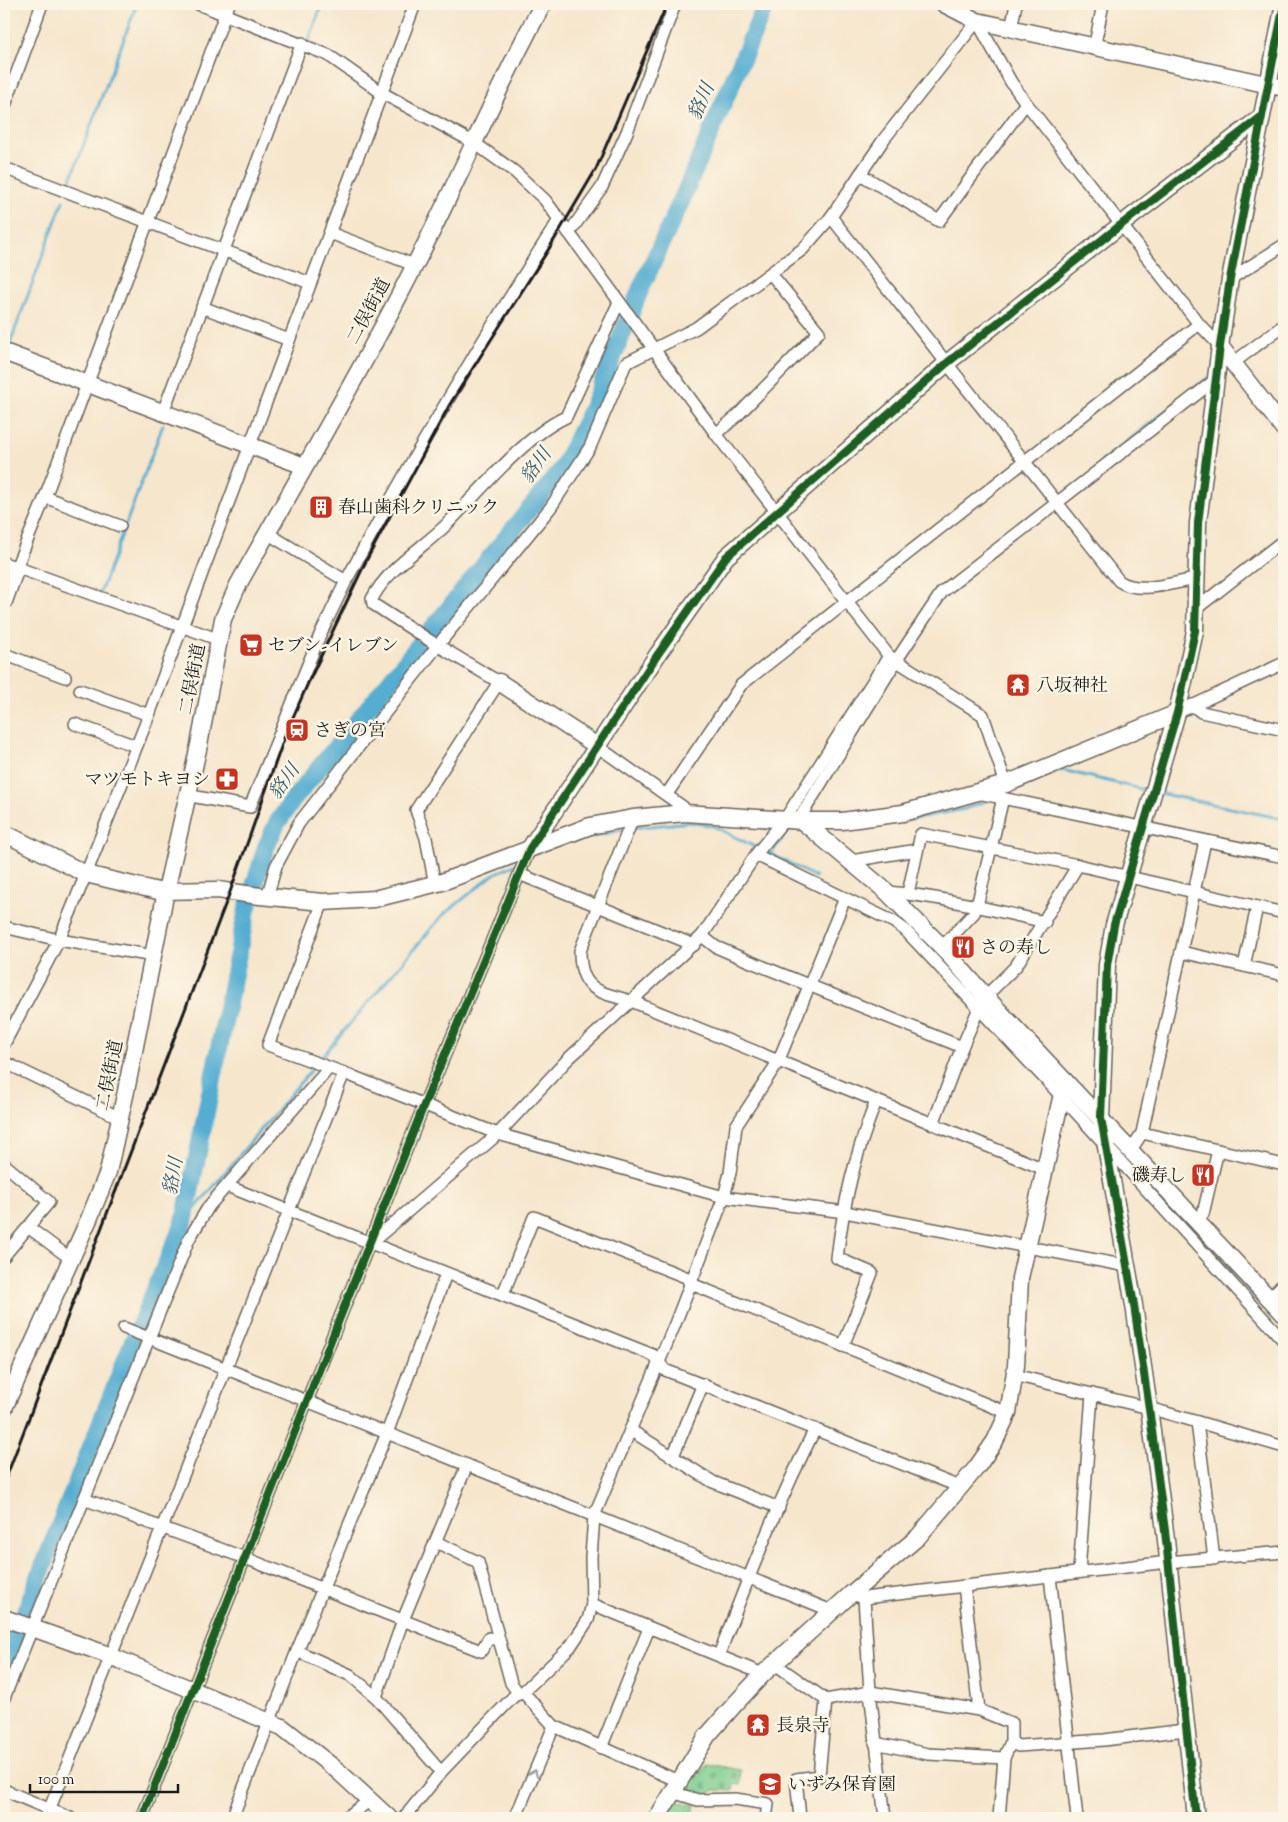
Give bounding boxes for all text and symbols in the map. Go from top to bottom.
water label: 貉川 [682,77,723,125]
street label: 二俣街道 [341,274,398,350]
water label: 貉川 [515,441,560,490]
building icon: 春山歯科クリニック [308,494,334,520]
place label: 春山歯科クリニック [338,496,499,522]
supermarket icon: セブン-イレブン [238,632,264,658]
place label: セブン-イレブン [268,634,399,660]
street label: 二俣街道 [174,642,214,717]
temple icon: 八坂神社 [1005,672,1031,698]
place label: 八坂神社 [1036,674,1108,700]
station icon: さぎの宮 [284,717,310,743]
place label: さぎの宮 [314,719,386,745]
water label: 貉川 [263,758,308,806]
pharmacy icon: マツモトキヨシ [214,766,240,792]
place label: マツモトキヨシ [85,768,210,794]
restaurant icon: さの寿し [950,934,976,960]
place label: さの寿し [980,936,1052,962]
street label: 二俣街道 [91,1037,131,1113]
water label: 貉川 [158,1153,192,1198]
restaurant icon: 磯寿し [1190,1162,1216,1188]
place label: 磯寿し [1132,1164,1186,1190]
temple icon: 長泉寺 [745,1712,771,1738]
place label: 長泉寺 [776,1714,830,1740]
scale bar [30,1762,178,1794]
one-way arrow [528,1769,539,1778]
text: 100 m [38,1770,75,1791]
school or university icon: いずみ保育園 [757,1771,783,1797]
place label: いずみ保育園 [788,1773,896,1799]

